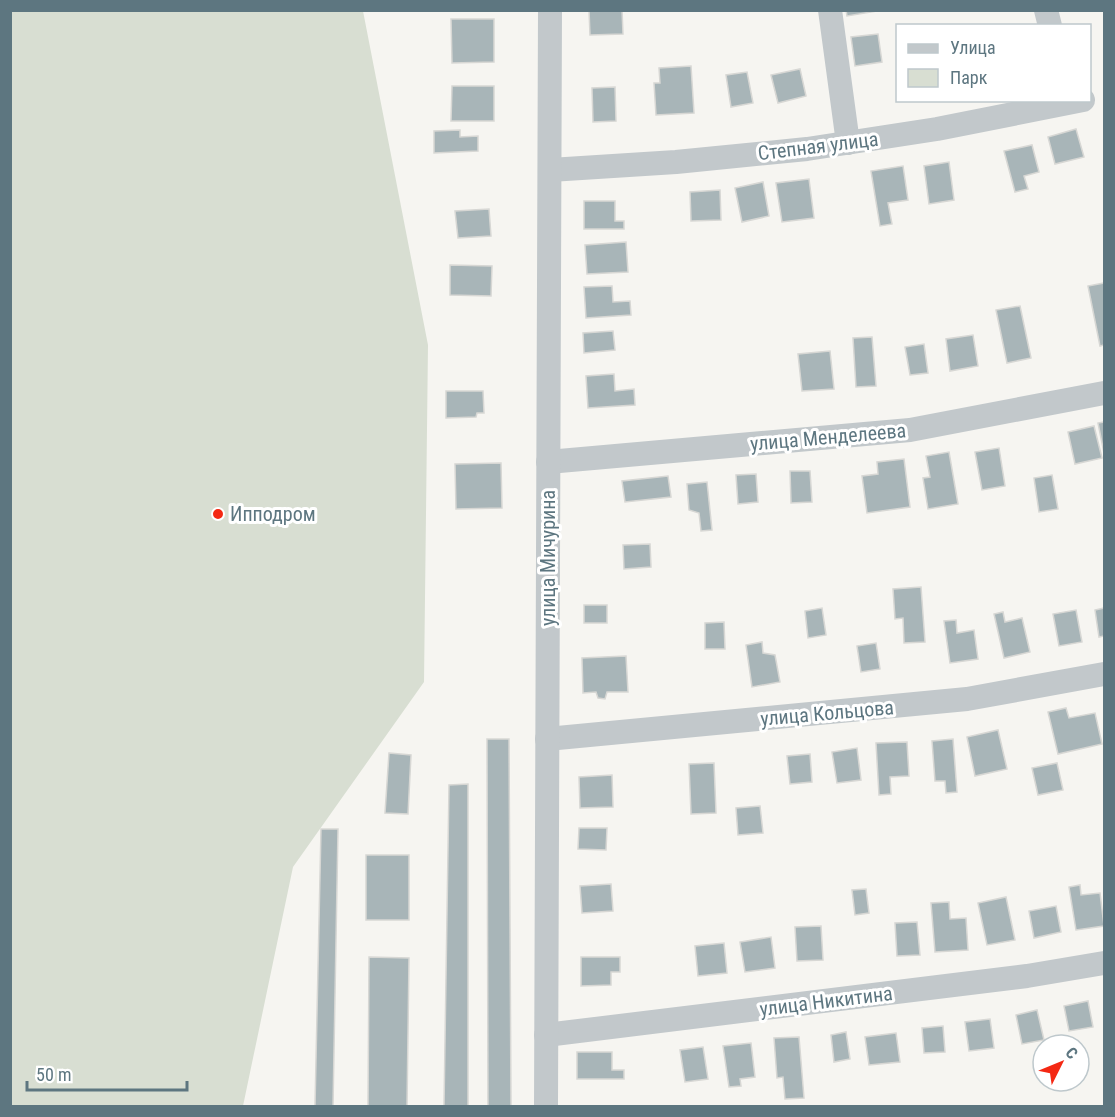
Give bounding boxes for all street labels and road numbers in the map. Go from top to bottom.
street label: Степная улица [756,127,880,165]
street label: улица Менделеева [749,418,907,456]
street label: улица Мичурина [536,490,560,626]
street label: улица Кольцова [759,695,895,731]
street label: улица Никитина [758,981,894,1021]

